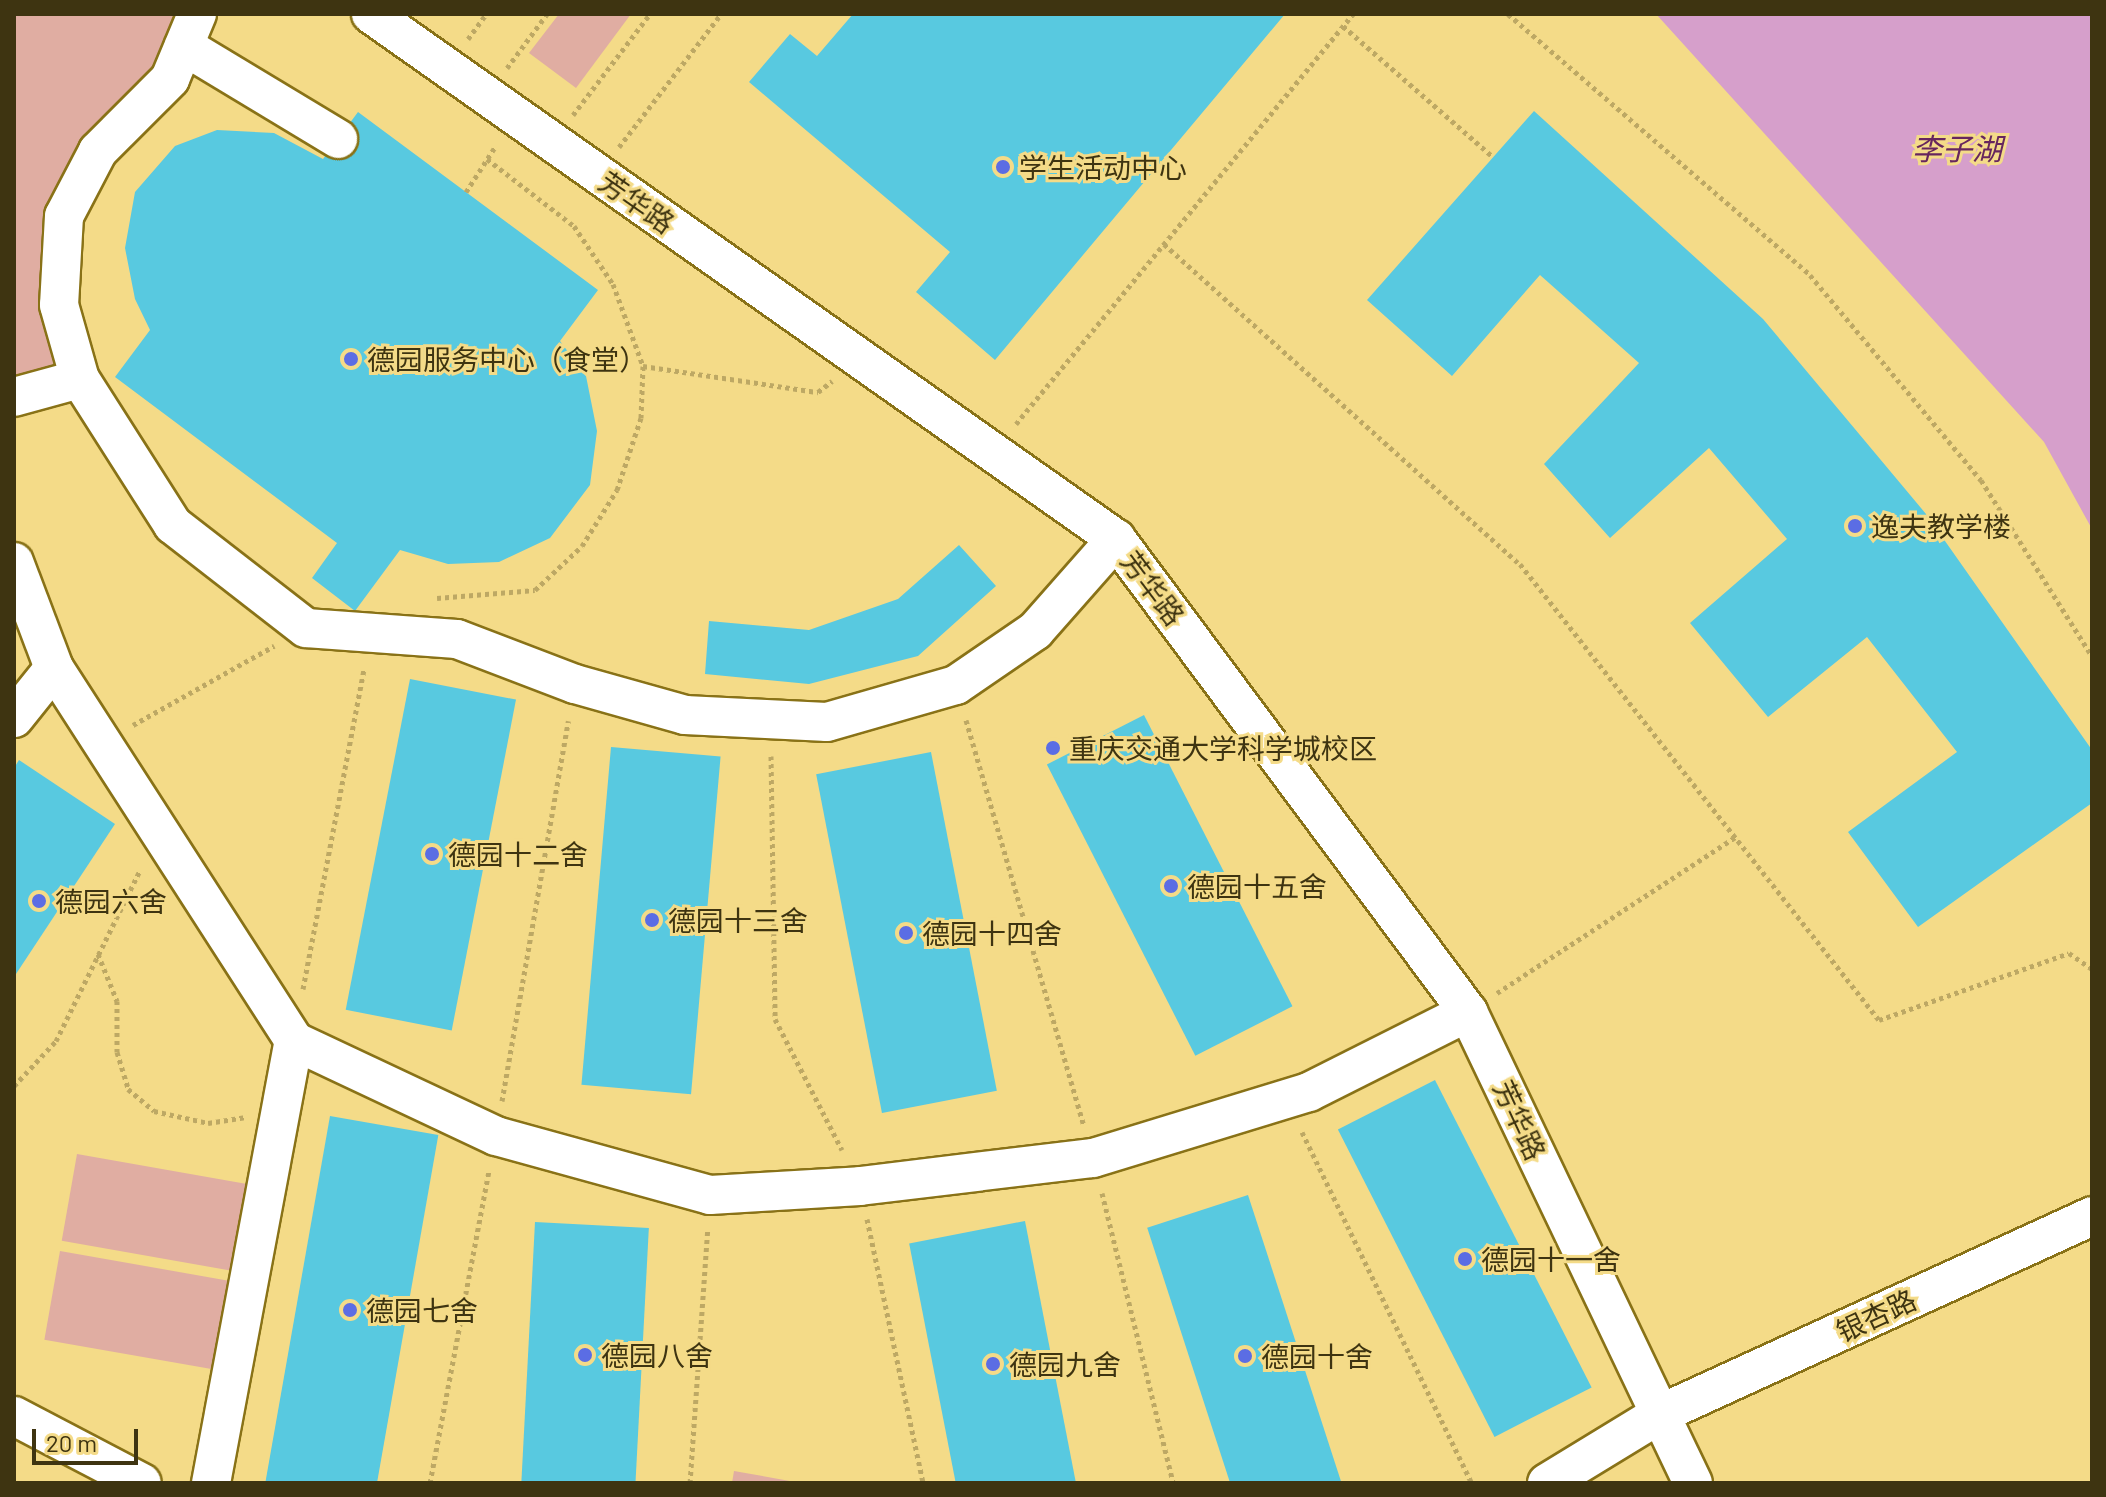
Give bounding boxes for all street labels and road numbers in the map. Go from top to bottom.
street label: 芳华路 [593,164,681,240]
street label: 芳华路 [1114,544,1192,632]
street label: 芳华路 [1487,1075,1553,1165]
street label: 银杏路 [1831,1282,1921,1348]

